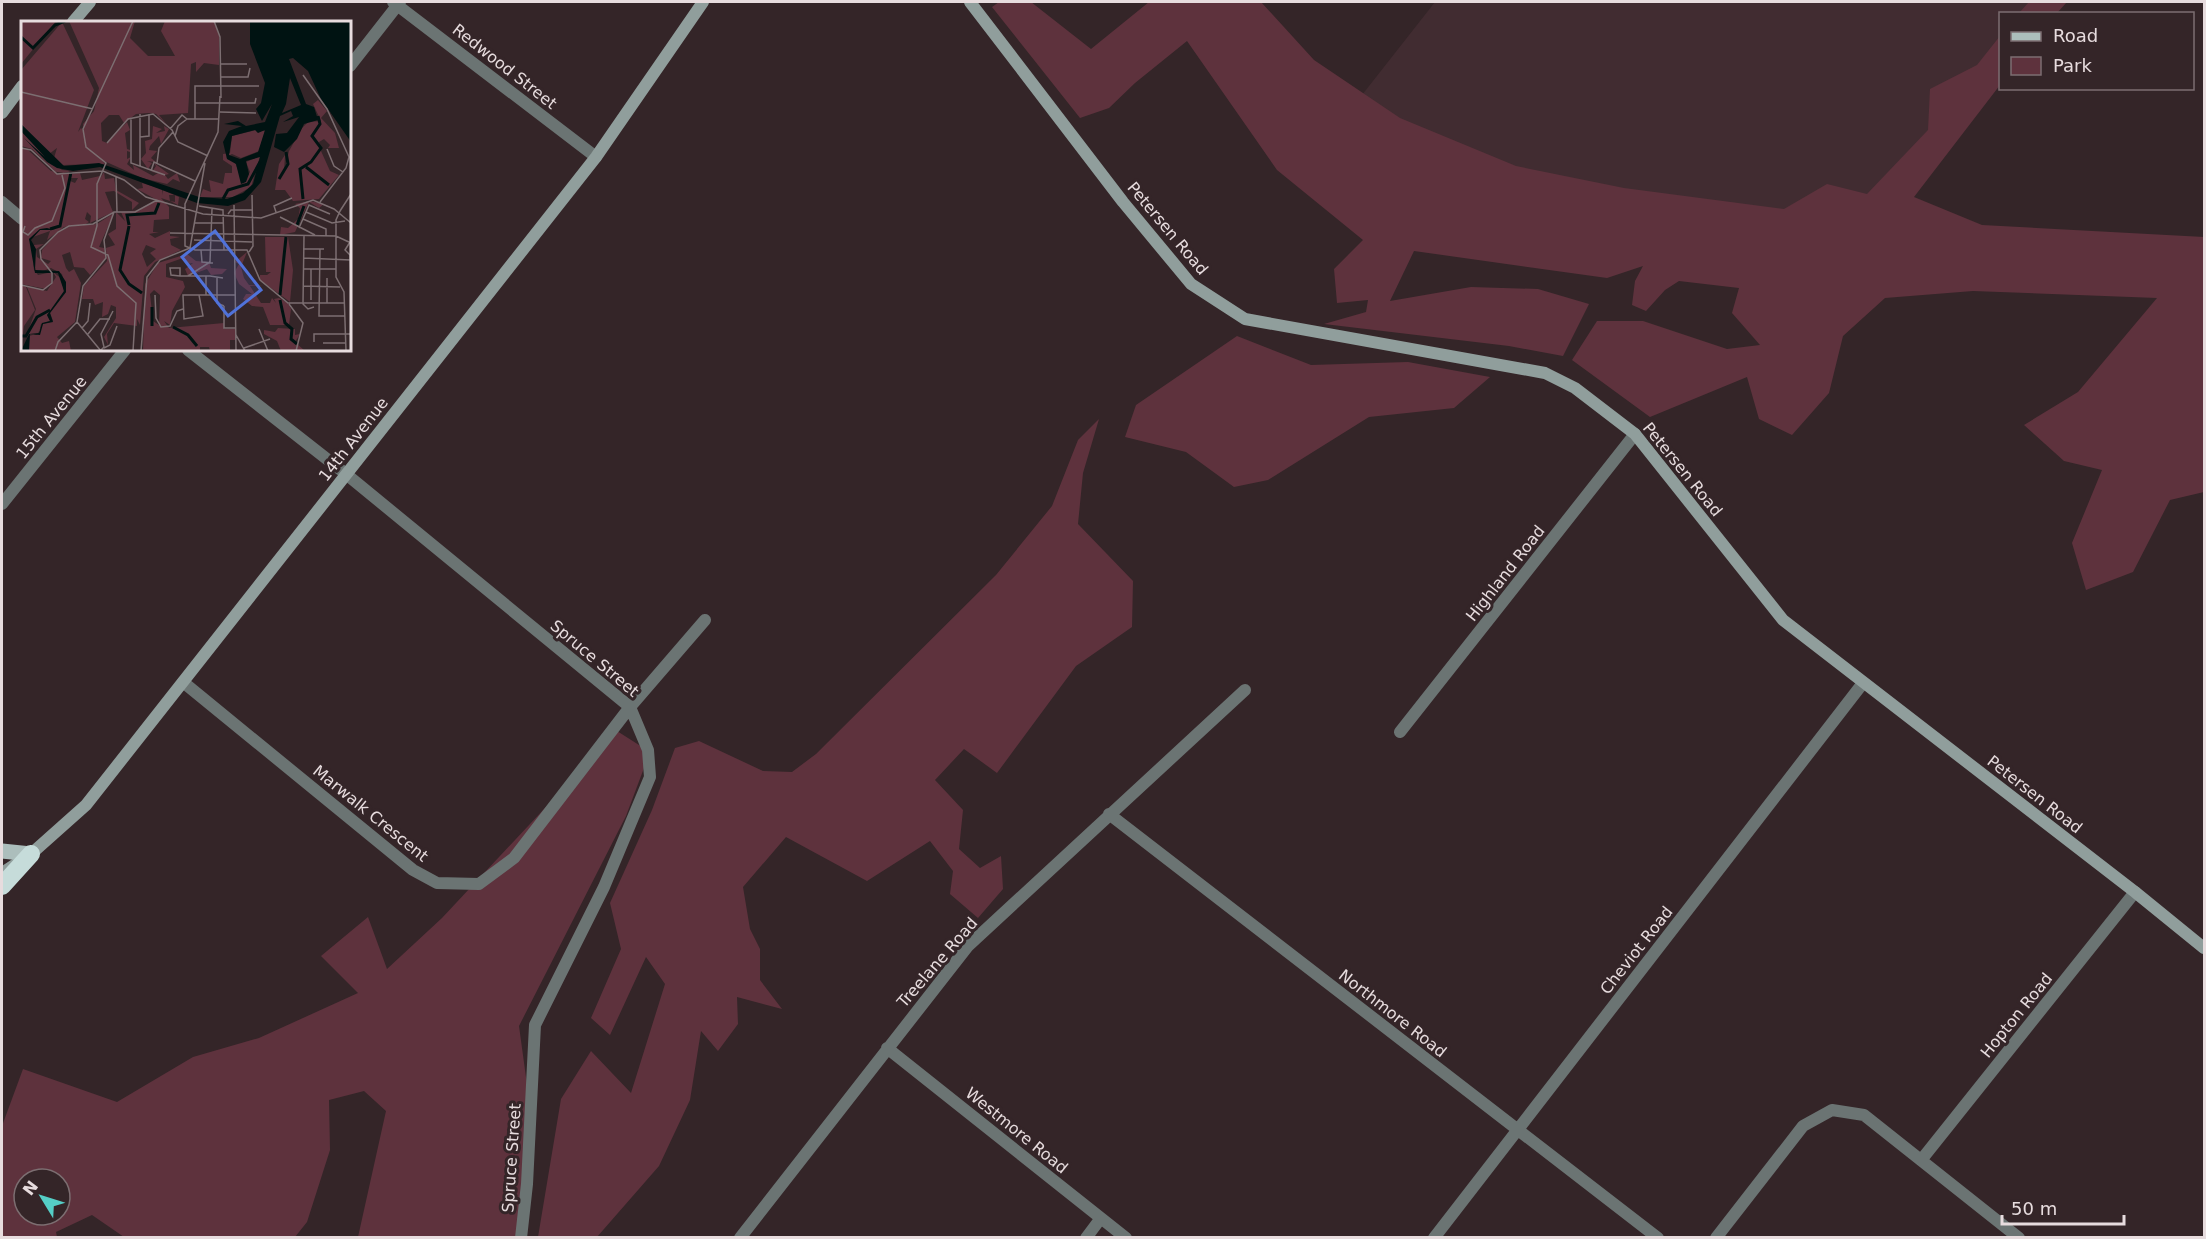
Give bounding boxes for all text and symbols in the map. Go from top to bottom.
legend [1999,12,2194,90]
street label: Redwood Street [449,20,561,113]
inset map [21,21,351,351]
text: Road [2053,25,2098,46]
text: Park [2053,55,2092,76]
street label: Petersen Road [1123,178,1212,279]
street label: 15th Avenue [12,372,91,463]
street label: 14th Avenue [315,394,392,485]
street label: Petersen Road [1639,419,1726,520]
street label: Highland Road [1462,522,1549,625]
street label: Spruce Street [547,616,643,701]
street label: Petersen Road [1983,751,2086,837]
street label: Marwalk Crescent [309,761,432,866]
street label: Cheviot Road [1596,903,1677,998]
street label: Treelane Road [893,914,982,1012]
street label: Northmore Road [1335,965,1450,1061]
street label: Hopton Road [1976,969,2056,1061]
street label: Westmore Road [962,1083,1072,1177]
street label: Spruce Street [498,1103,525,1213]
north arrow [12,1167,72,1227]
text: N [19,1177,42,1199]
scale bar [2002,1188,2124,1226]
text: 50 m [2011,1198,2057,1219]

